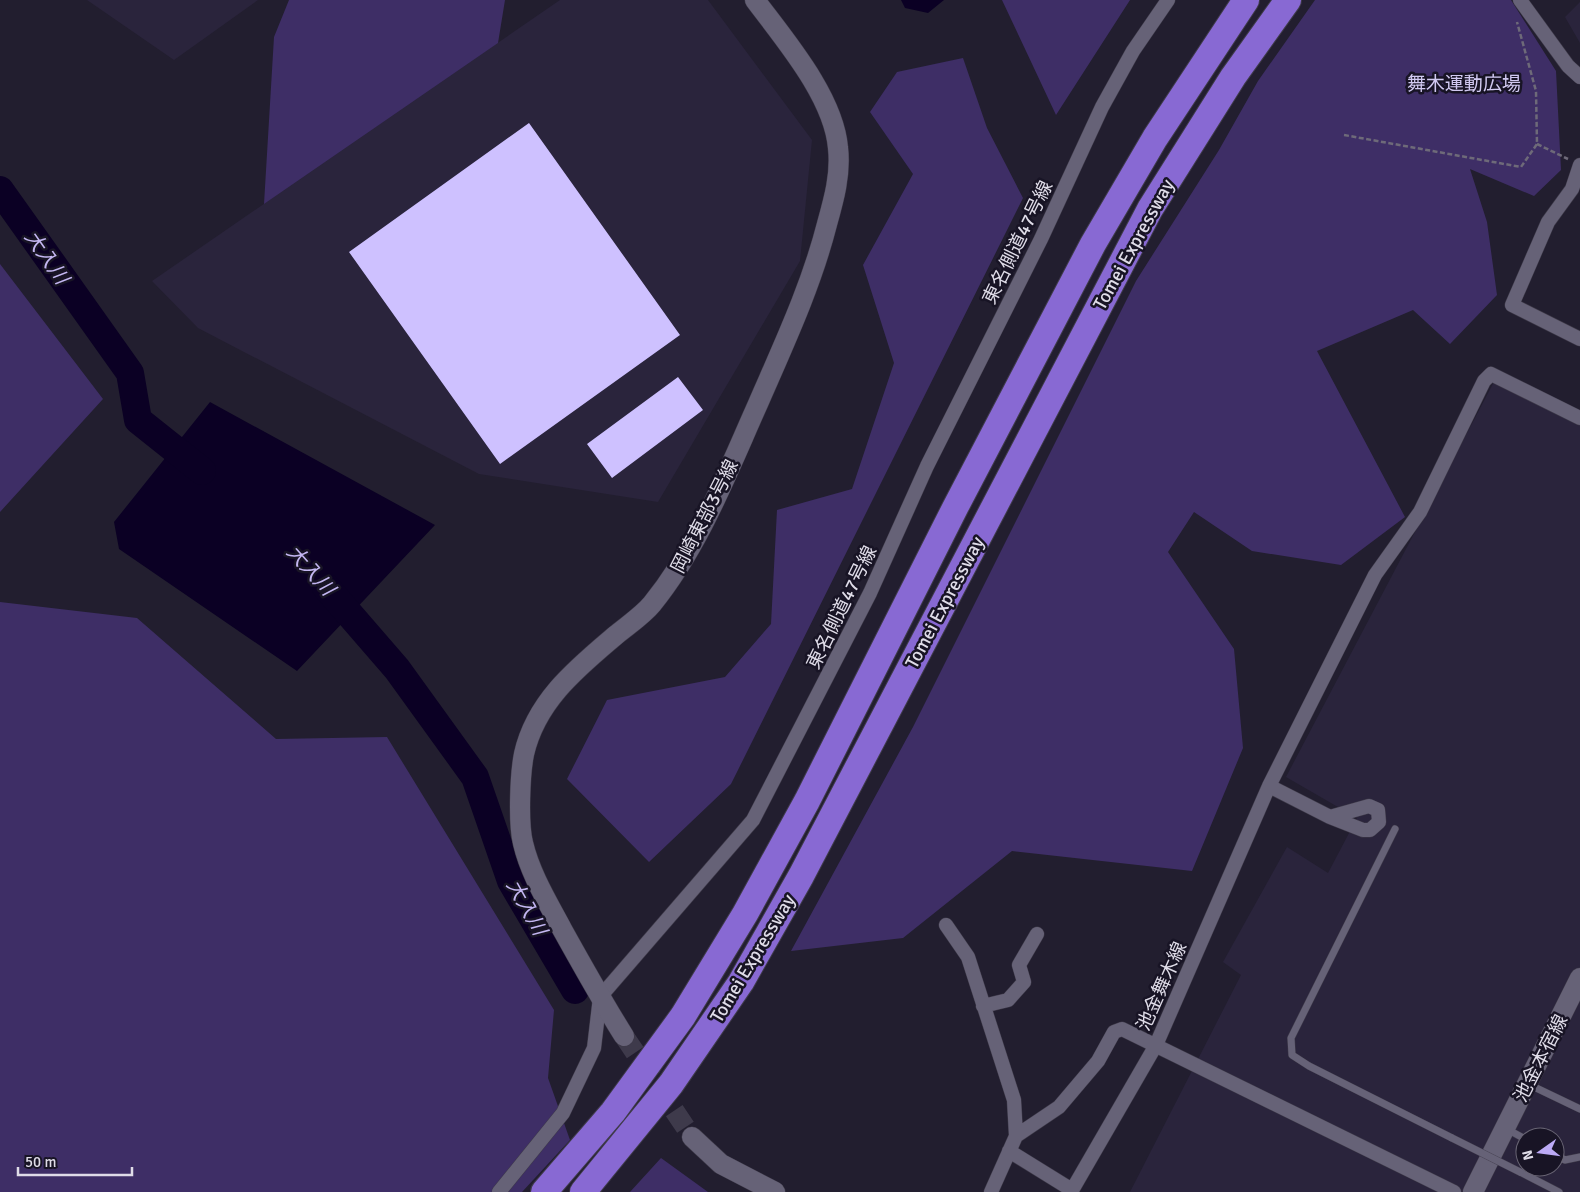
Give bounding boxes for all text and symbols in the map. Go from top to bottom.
park label: 舞木運動広場 [1407,72,1521,96]
street label: Tomei Expressway [1088,175,1180,314]
street label: 東名側道47号線 [978,177,1058,308]
water label: 大入川 [19,226,75,291]
street label: 岡崎東部3号線 [666,456,744,577]
street label: Tomei Expressway [900,532,990,672]
water label: 大入川 [281,540,341,602]
street label: 東名側道47号線 [802,542,882,673]
water label: 大入川 [501,875,553,941]
street label: Tomei Expressway [705,890,801,1027]
street label: 池金舞木線 [1132,938,1192,1035]
street label: 池金本宿線 [1509,1011,1573,1106]
north arrow [1515,1127,1565,1177]
scale bar [18,1144,131,1176]
text: N [1518,1148,1537,1162]
text: 50 m [25,1153,56,1171]

